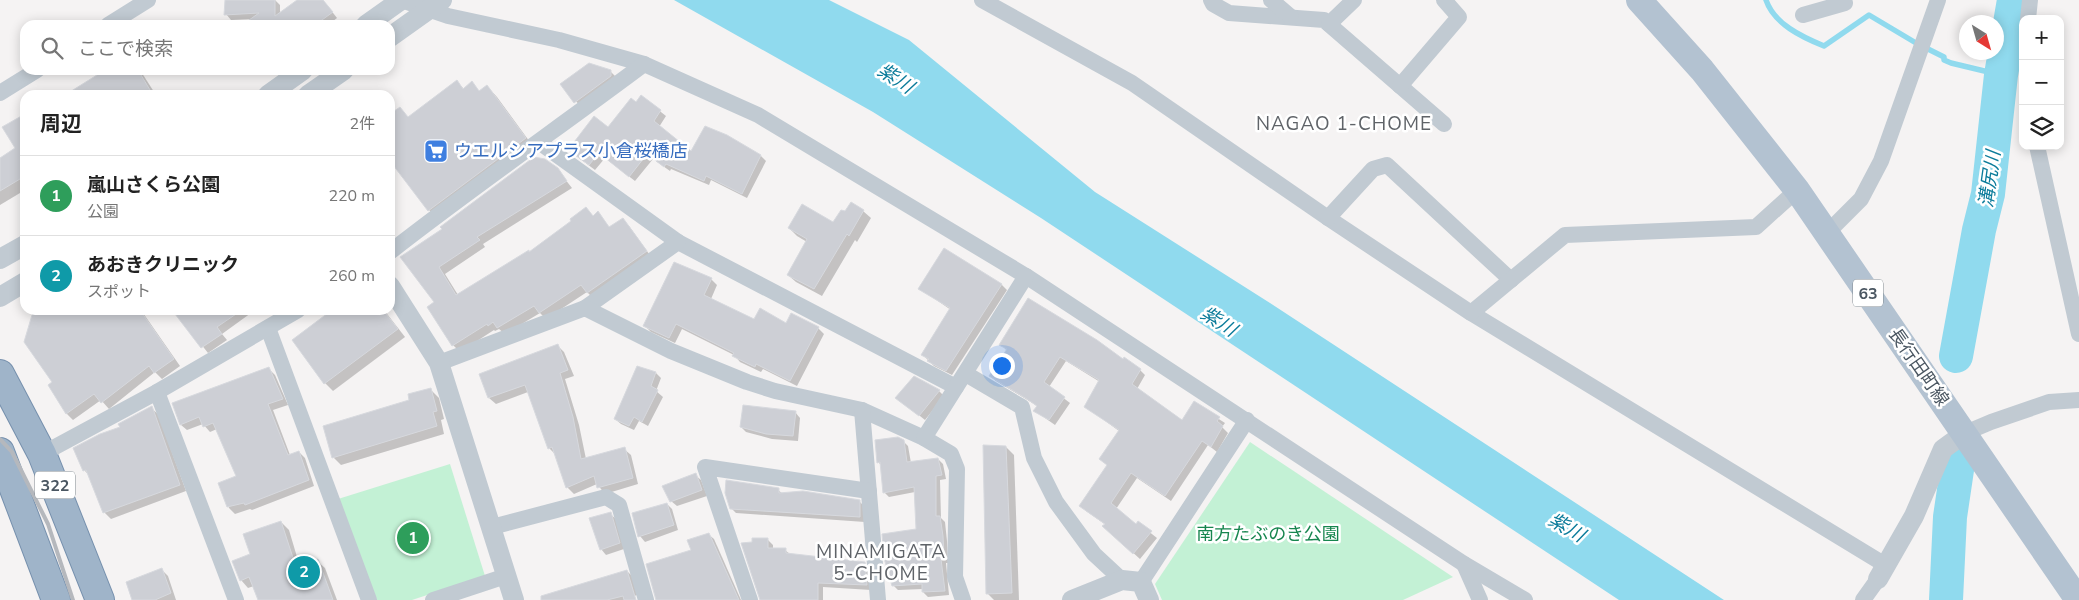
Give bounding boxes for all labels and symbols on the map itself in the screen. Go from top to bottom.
north arrow [1959,15,2004,60]
water label: 紫川 [872,58,920,101]
district label: NAGAO 1-CHOME [1256,111,1432,137]
supermarket icon: ウエルシアプラス小倉桜橋店 [423,138,449,164]
place label: ウエルシアプラス小倉桜橋店 [454,139,688,163]
water label: 溝尻川 [1973,147,2007,209]
road number: 63 [1853,280,1883,306]
water label: 紫川 [1195,301,1243,344]
street label: 長行田町線 [1883,323,1955,411]
your location [989,353,1015,379]
road number: 322 [35,472,75,498]
water label: 紫川 [1544,507,1591,550]
pin: 1 [397,519,429,557]
park label: 南方たぶのき公園 [1196,522,1340,546]
district label: MINAMIGATA 5-CHOME [816,539,946,587]
pin: 2 [288,553,320,591]

